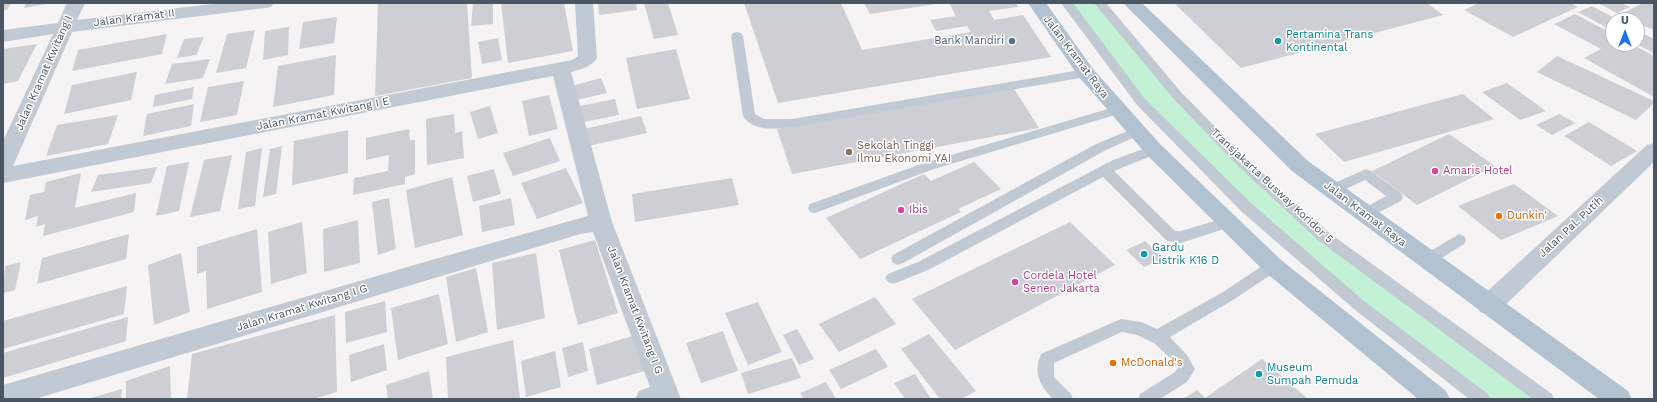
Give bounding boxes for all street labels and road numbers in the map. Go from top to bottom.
street label: Jalan Kramat II [93,6,175,30]
street label: Jalan Kramat Kwitang I [13,13,75,133]
street label: Jalan Kramat Raya [1041,13,1111,101]
street label: Jalan Kramat Kwitang I E [255,95,391,133]
street label: Transjakarta Busway Koridor 5 [1208,126,1336,246]
street label: Jalan Kramat Raya [1321,179,1409,249]
street label: Jalan Pal. Putih [1536,194,1606,260]
street label: Jalan Kramat Kwitang I G [604,244,666,376]
street label: Jalan Kramat Kwitang I G [235,282,369,334]

